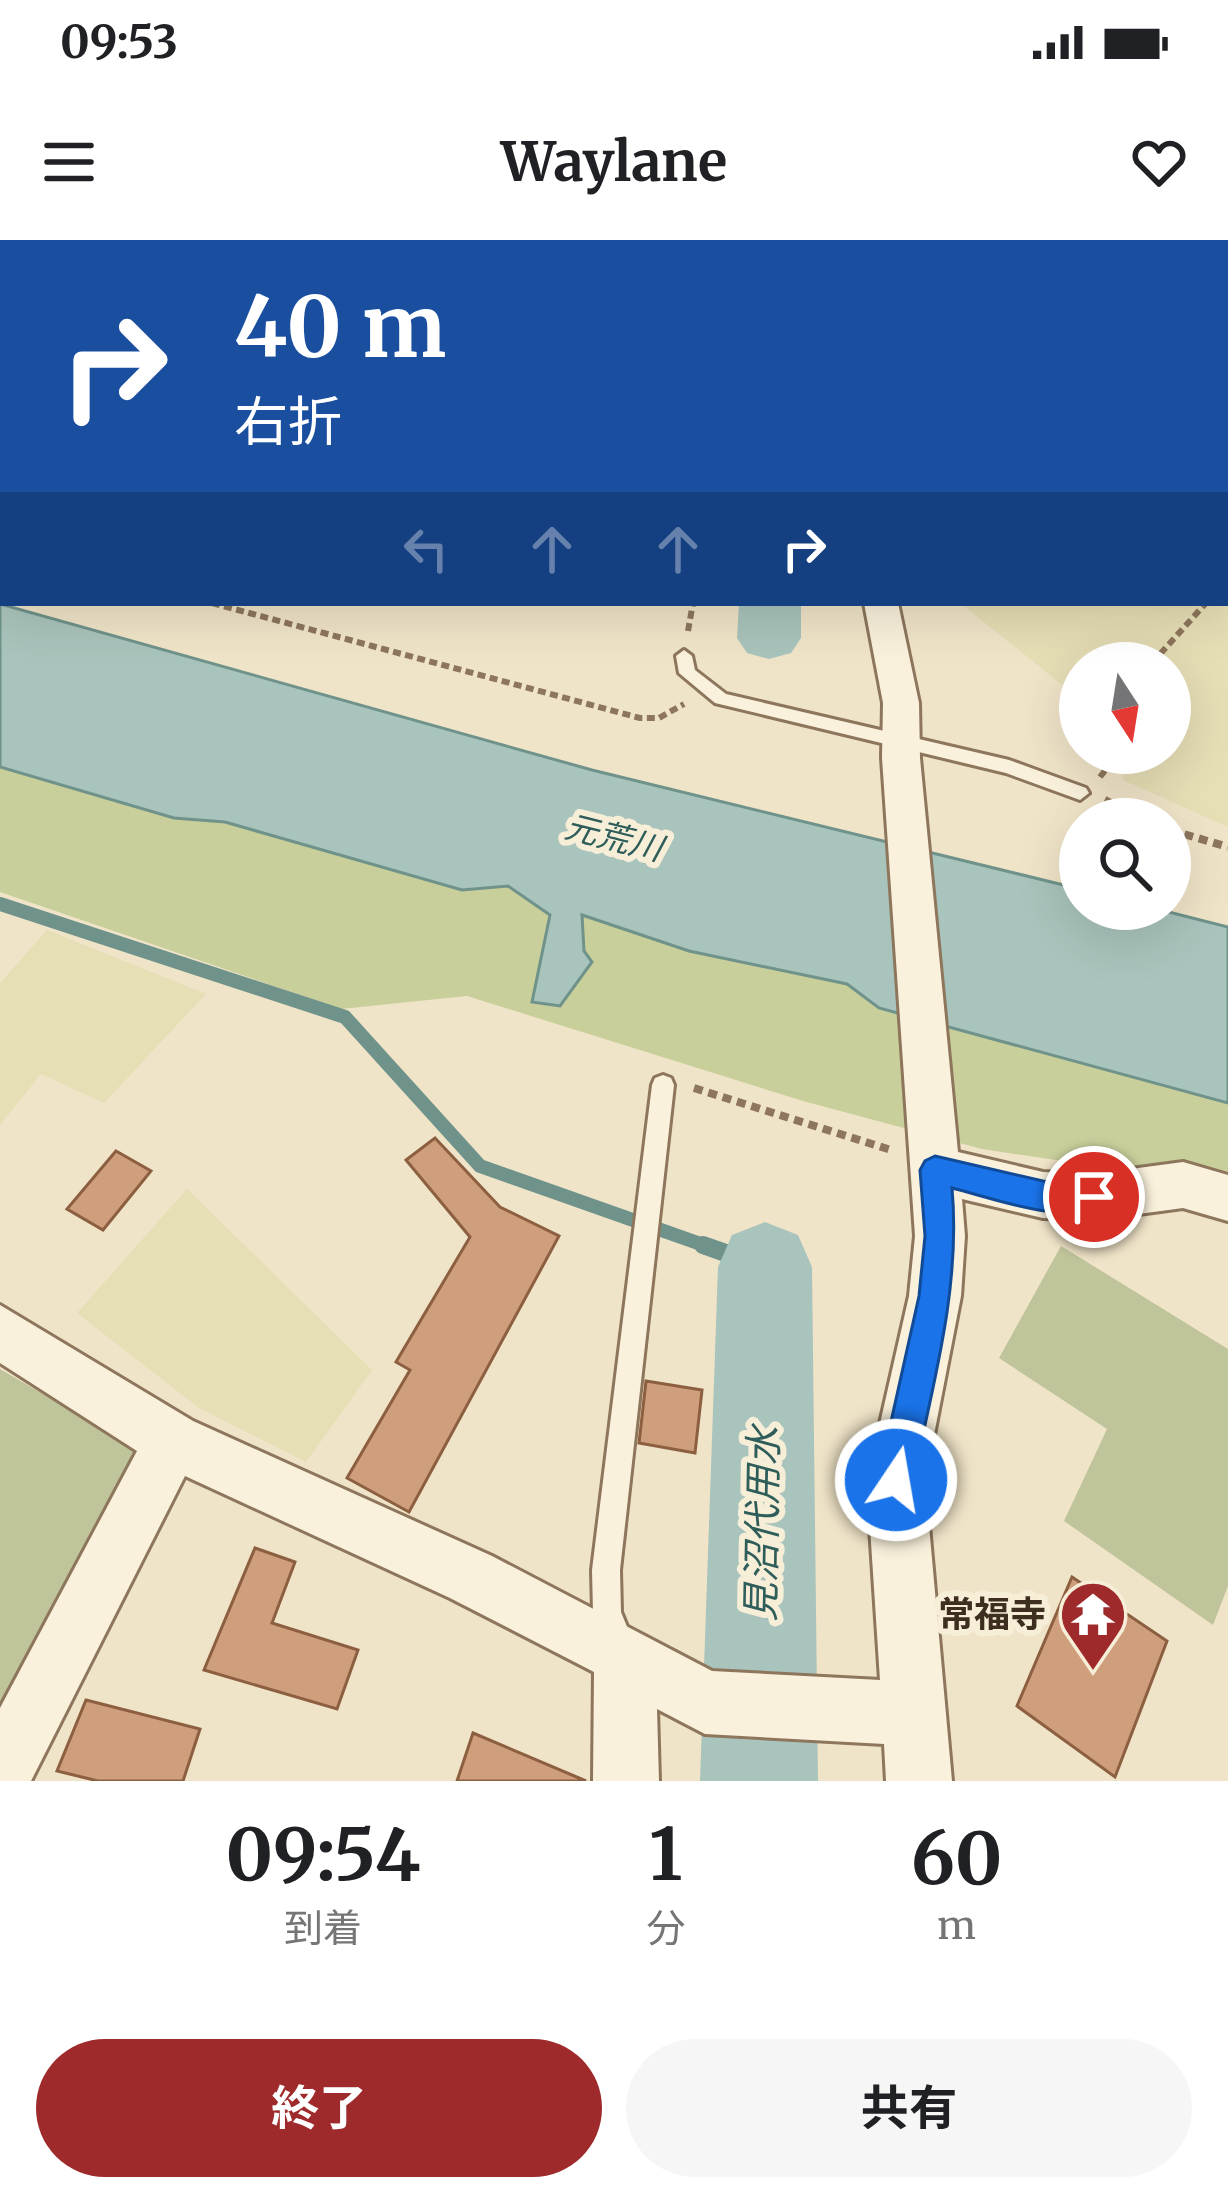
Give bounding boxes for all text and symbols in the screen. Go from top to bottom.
text: 09:53 [60,14,178,70]
text: Waylane [501,128,727,196]
icon: menu [36,129,102,195]
icon: heart [1126,129,1192,195]
text: 40 m [234,274,446,380]
icon: right [36,288,192,444]
text: 右折 [234,388,342,456]
icon: left [393,516,459,582]
icon: ahead [519,516,585,582]
icon: ahead [645,516,711,582]
icon: right [771,516,837,582]
north arrow [1059,642,1191,774]
map controls [1059,642,1191,930]
button: search [1059,798,1191,930]
water label: 元荒川 [561,806,670,870]
pin [1043,1146,1145,1248]
icon: arrive [1061,1164,1127,1230]
position arrow [833,1417,959,1543]
water label: 見沼代用水 [736,1422,789,1622]
temple icon: 常福寺 [1058,1579,1128,1673]
place label: 常福寺 [938,1592,1046,1637]
text: 09:54 [226,1809,421,1900]
text: 1 [649,1809,682,1900]
text: 60 [911,1813,1002,1904]
text: m [937,1901,976,1950]
text: 到着 [284,1904,362,1953]
text: 分 [646,1904,685,1953]
button: 終了 [36,2039,602,2177]
button: 共有 [626,2039,1192,2177]

